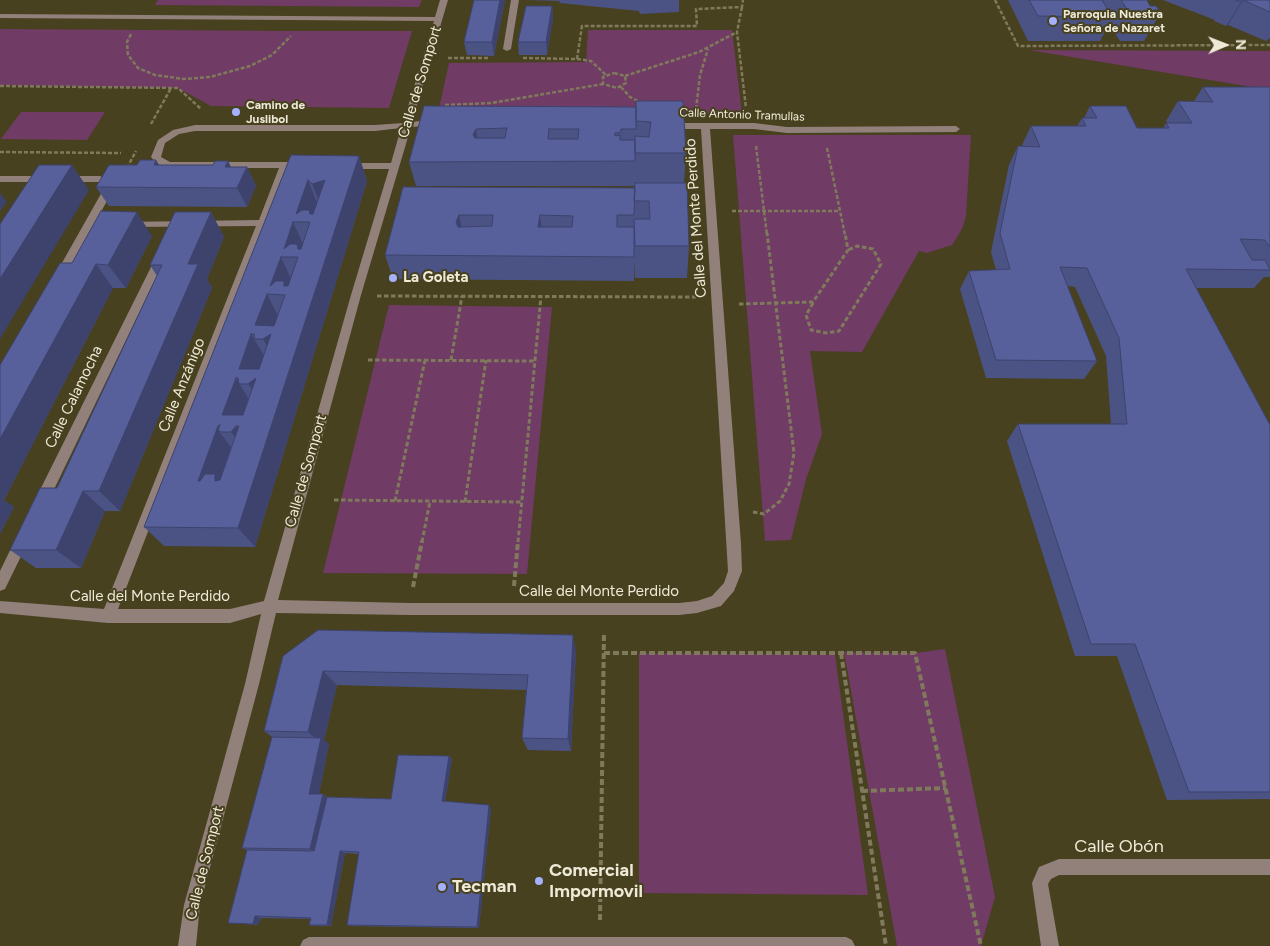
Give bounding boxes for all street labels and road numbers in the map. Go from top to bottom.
street label: Calle de Somport [394,24,446,140]
street label: Calle Antonio Tramullas [679,106,805,124]
street label: Calle del Monte Perdido [681,138,711,298]
street label: Calle Anzánigo [155,335,209,435]
street label: Calle Calamocha [41,343,107,451]
street label: Calle de Somport [281,412,331,530]
street label: Calle del Monte Perdido [519,583,679,601]
street label: Calle del Monte Perdido [70,588,230,606]
street label: Calle de Somport [182,804,228,922]
street label: Calle Obón [1074,836,1164,858]

